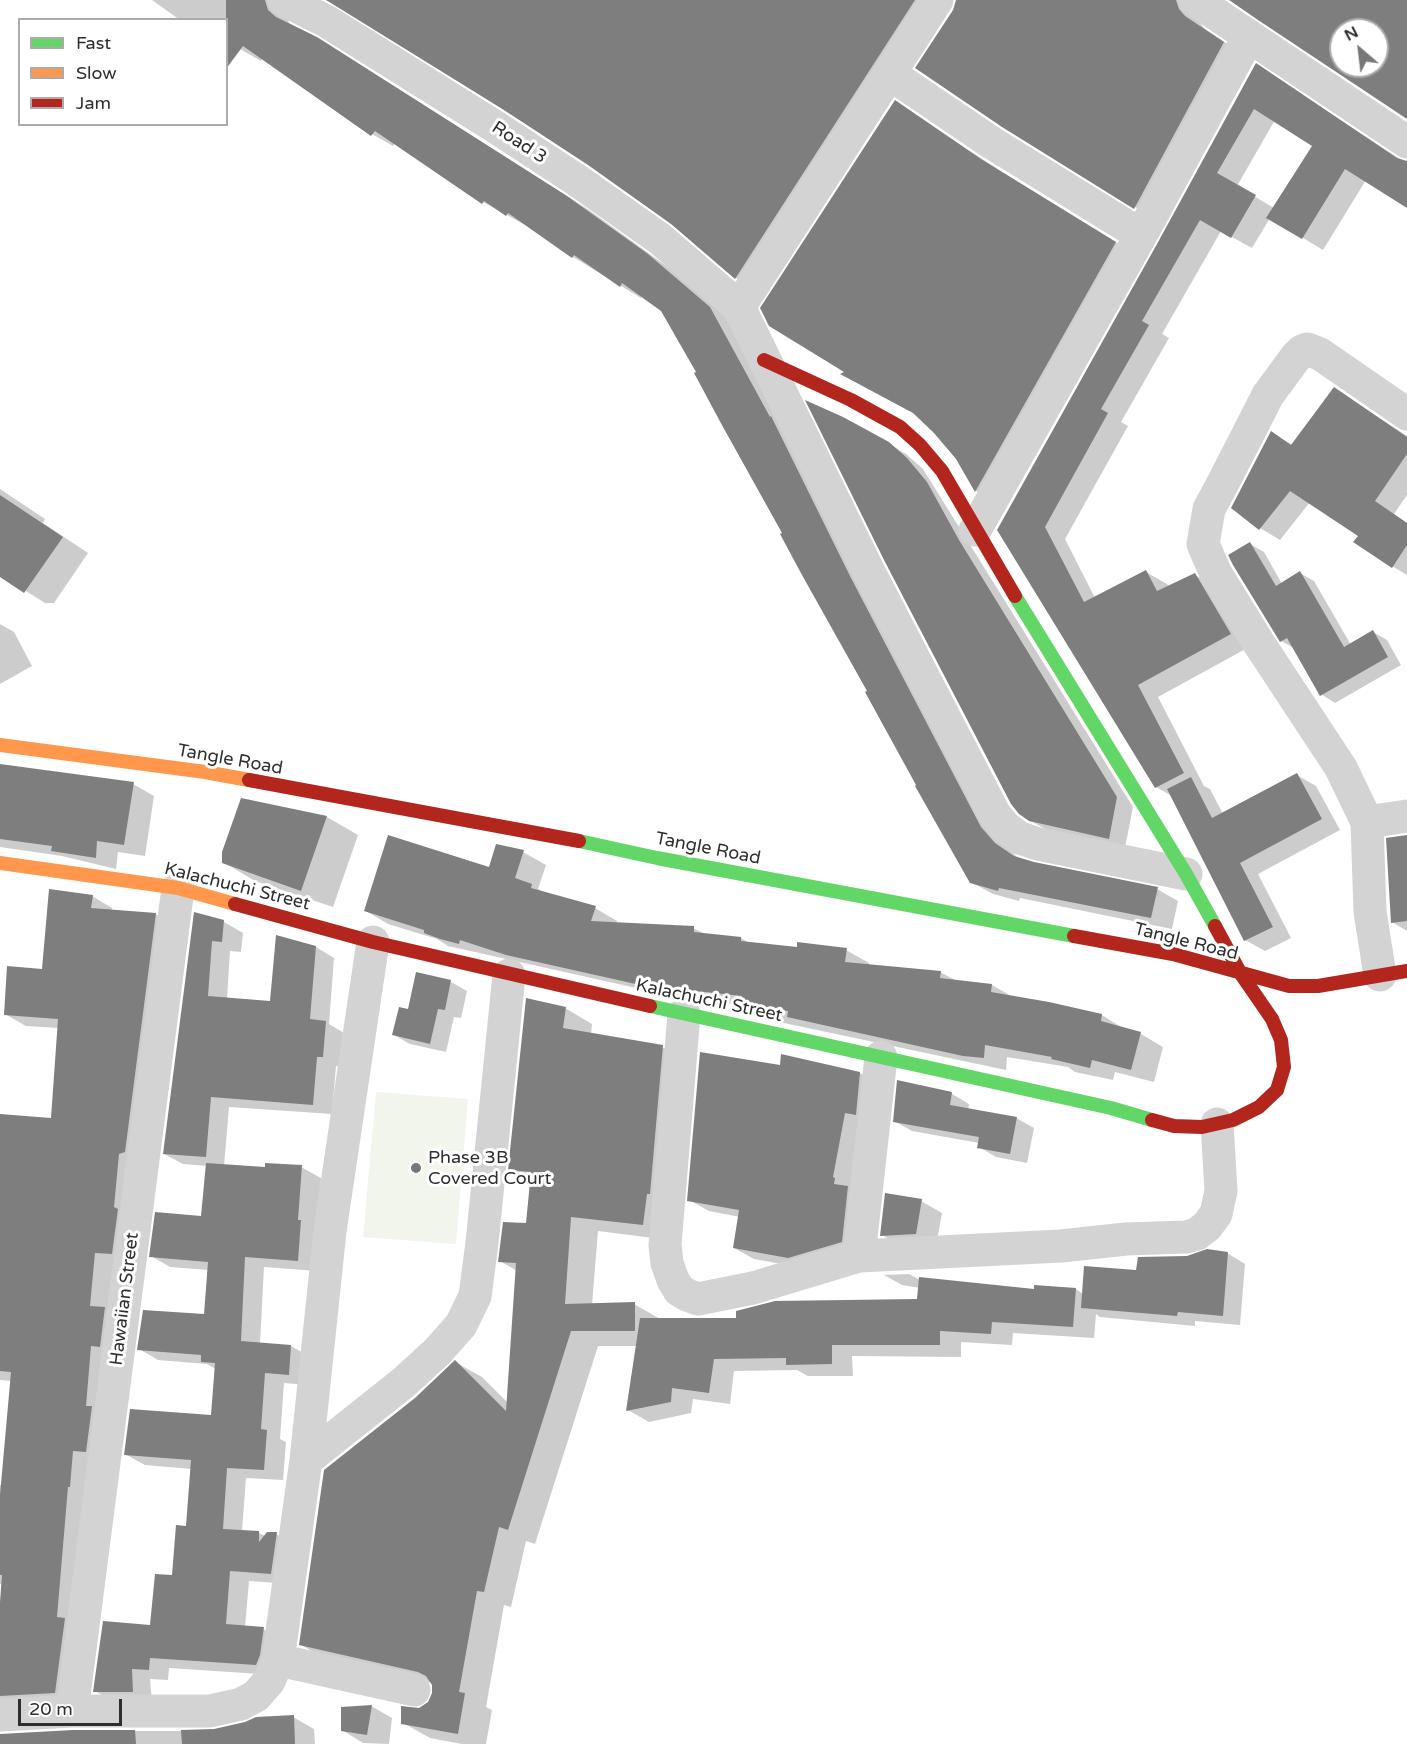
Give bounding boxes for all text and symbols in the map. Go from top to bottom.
legend [18,18,228,126]
north arrow [1329,18,1389,78]
text: N [1341,22,1362,46]
text: Fast [76,32,111,54]
text: Slow [76,62,117,84]
text: Jam [76,92,111,114]
street label: Road 3 [487,117,551,169]
street label: Tangle Road [176,740,284,780]
street label: Tangle Road [654,828,762,870]
street label: Kalachuchi Street [162,858,312,916]
street label: Tangle Road [1132,919,1240,965]
street label: Kalachuchi Street [634,975,784,1027]
place label: Phase 3B Covered Court [428,1147,551,1190]
marker: Phase 3B Covered Court [409,1161,423,1175]
street label: Hawaiian Street [106,1231,144,1367]
scale bar [21,1687,124,1725]
text: 20 m [29,1698,73,1720]

